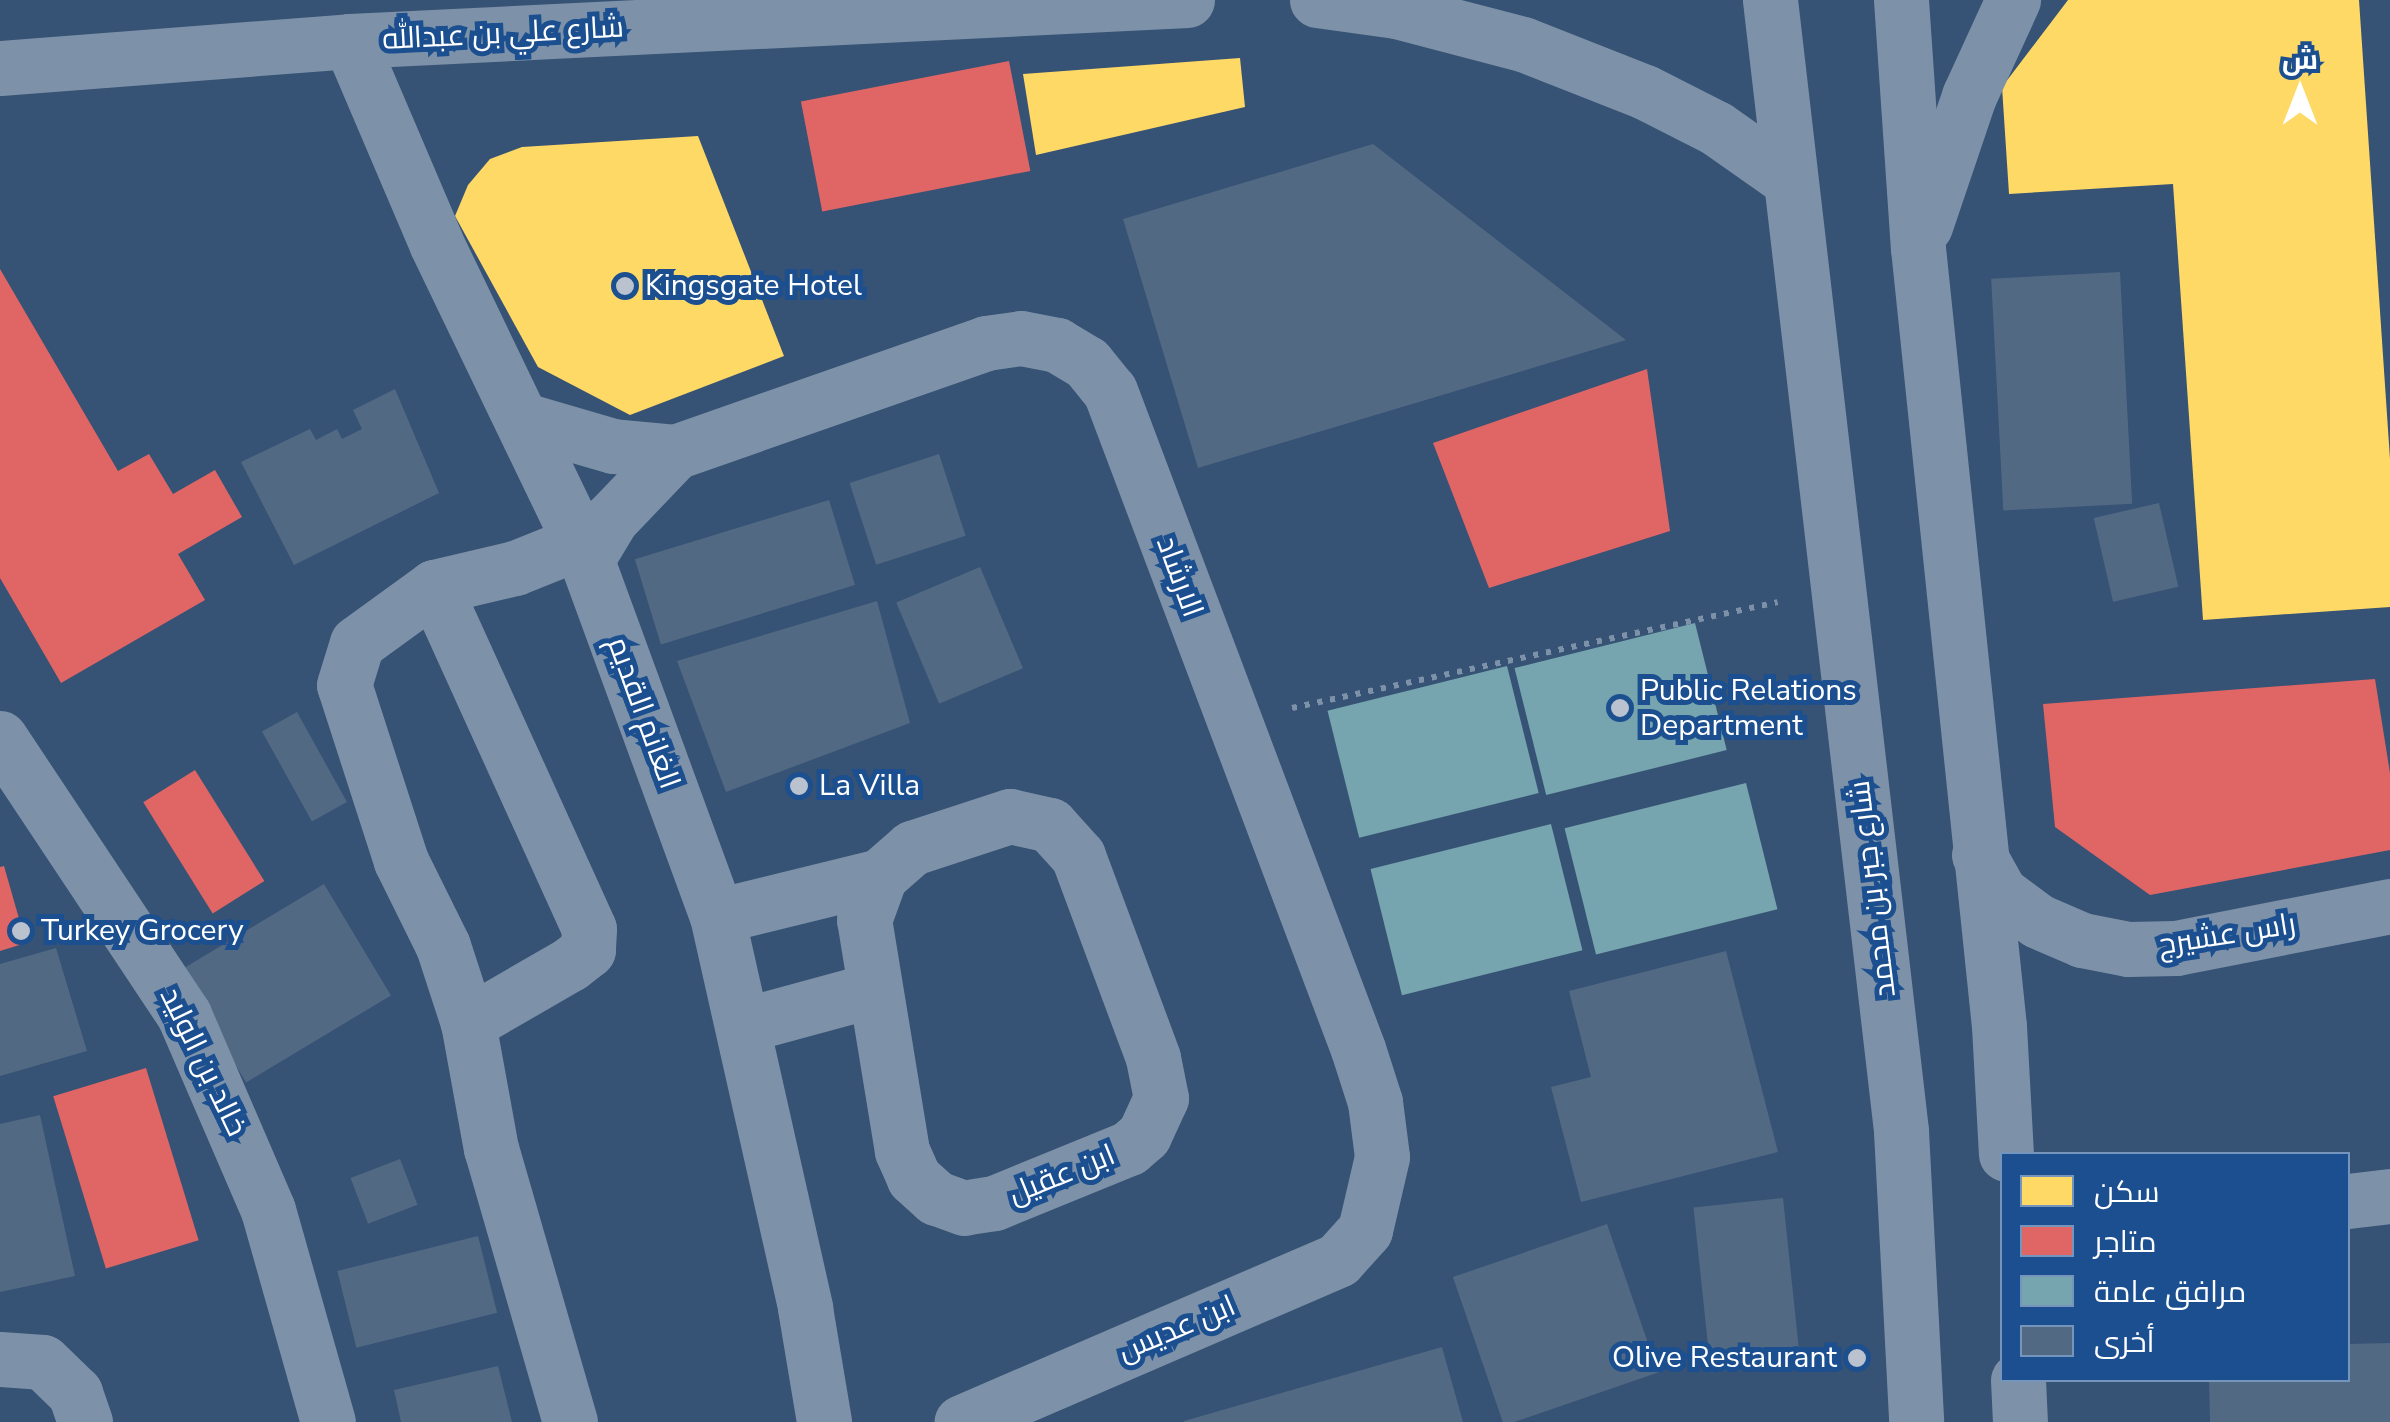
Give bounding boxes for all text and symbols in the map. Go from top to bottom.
street label: شارع علي بن عبدالله [381,10,625,58]
north arrow [2250,40,2350,140]
text: ش [2282,41,2318,79]
place label: Kingsgate Hotel [645,268,862,304]
marker: Kingsgate Hotel [614,275,636,297]
street label: الارشاد [1148,532,1210,622]
street label: الغانم القديم [599,632,687,794]
place label: Public Relations Department [1640,673,1857,744]
marker: Public Relations Department [1609,697,1631,719]
place label: La Villa [819,768,920,804]
marker: La Villa [788,775,810,797]
street label: شارع جبر بن محمد [1842,778,1904,1000]
street label: راس عشيرج [2156,906,2298,964]
place label: Turkey Grocery [41,913,244,949]
marker: Turkey Grocery [10,920,32,942]
street label: خالد بن الوليد [152,982,254,1142]
street label: ابن عقيل [1004,1137,1120,1213]
legend [2000,1152,2350,1382]
text: سكن [2094,1172,2160,1213]
text: متاجر [2094,1222,2157,1263]
text: مرافق عامة [2094,1272,2246,1313]
street label: ابن عديس [1113,1288,1241,1370]
text: أخرى [2094,1322,2155,1363]
place label: Olive Restaurant [1612,1340,1837,1376]
marker: Olive Restaurant [1846,1347,1868,1369]

